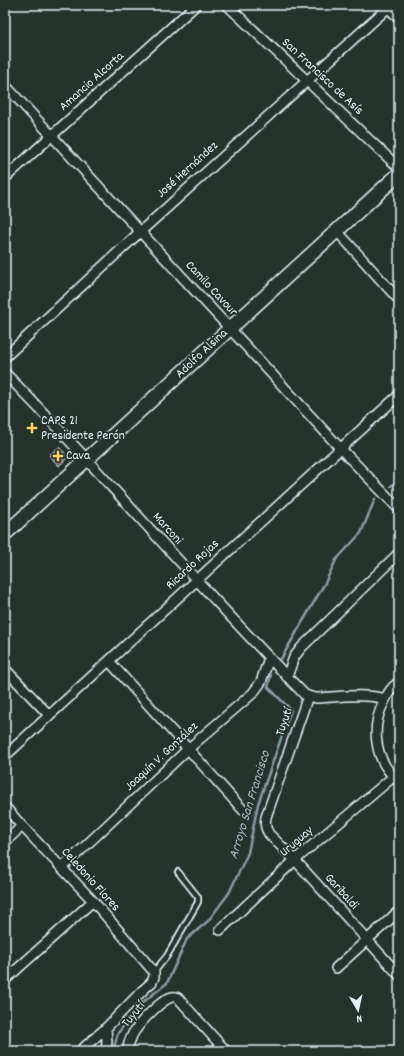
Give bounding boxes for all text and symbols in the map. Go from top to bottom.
street label: San Francisco de Asís [277,34,367,120]
street label: Amancio Alcorta [55,47,129,116]
street label: José Hernández [153,137,223,203]
street label: Camilo Cavour [180,257,242,321]
street label: Adolfo Alsina [172,324,233,383]
place label: CAPS 21 Presidente Perón [41,412,125,446]
marker: CAPS 21 Presidente Perón [26,422,38,434]
place label: Cava [66,447,91,466]
marker: Cava [53,451,63,461]
street label: Marconi [147,509,187,550]
street label: Ricardo Rojas [162,535,224,595]
street label: Tuyutí [271,704,299,739]
street label: Joaquín V. González [121,718,203,796]
water label: Arroyo San Francisco [224,748,276,862]
street label: Uruguay [276,821,319,862]
street label: Celedonio Flores [56,844,124,916]
street label: Garibaldi [319,870,363,915]
north arrow [338,990,378,1030]
street label: Tuyutí [118,997,151,1032]
text: N [355,1010,363,1026]

